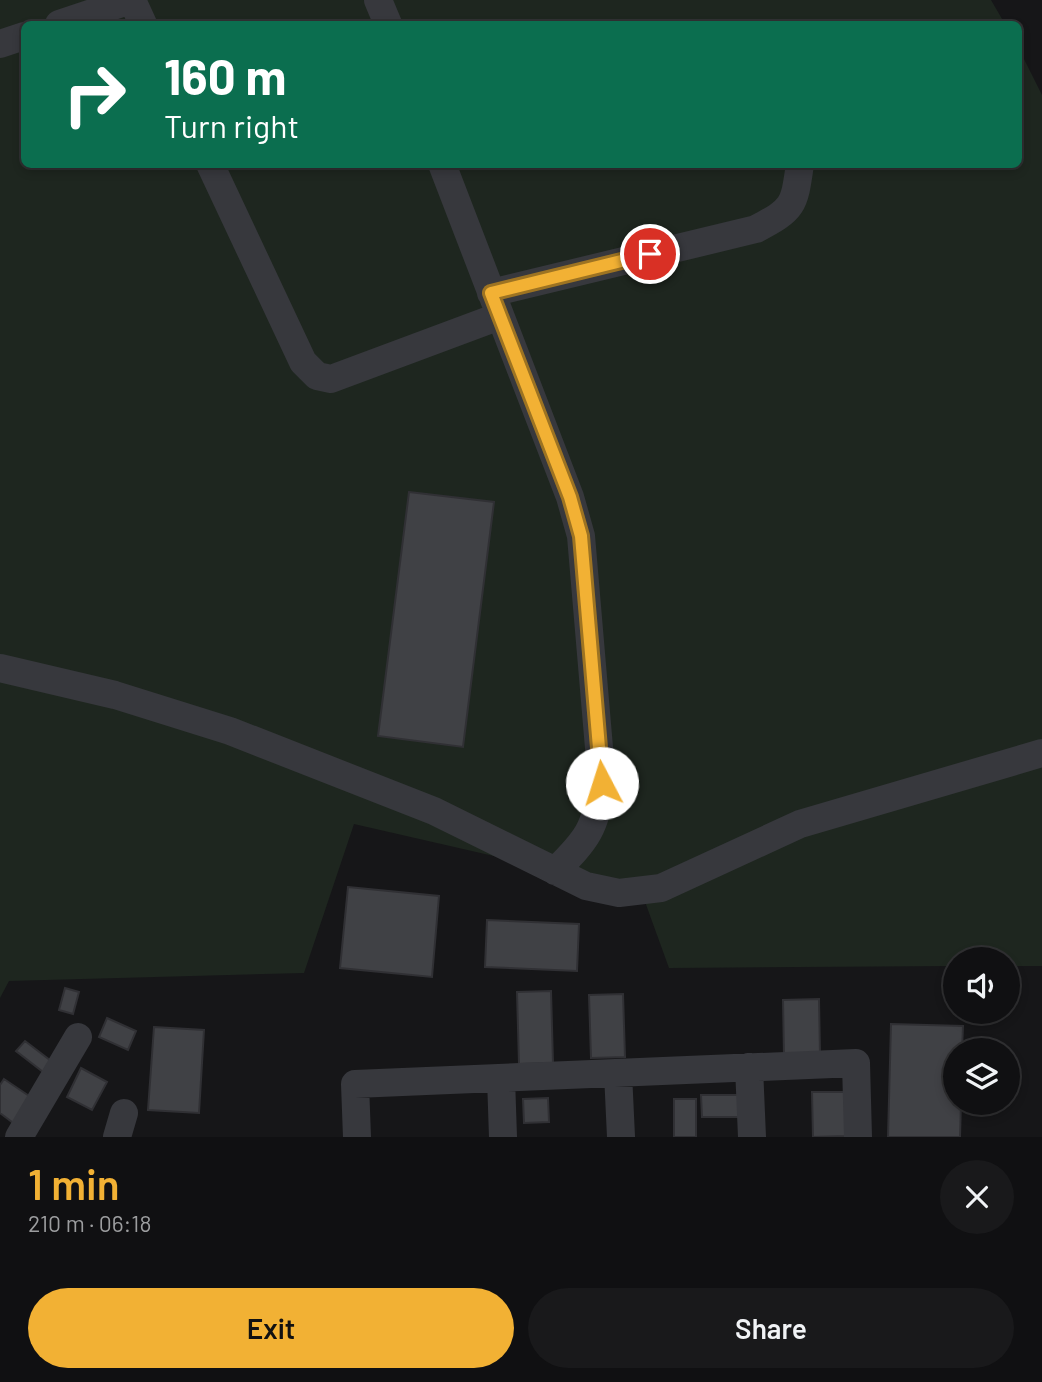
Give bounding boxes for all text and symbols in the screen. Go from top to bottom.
text: 160 m [164,46,286,105]
icon: right [49,49,140,140]
text: Turn right [164,106,299,144]
pin [620,224,680,284]
icon: arrive [631,235,669,273]
position arrow [565,746,639,820]
map controls [943,947,1020,1115]
button: sound [943,947,1020,1024]
button: layers [943,1038,1020,1115]
text: 1 min [28,1158,120,1208]
button: close [940,1160,1014,1234]
text: 210 m · 06:18 [28,1209,151,1237]
button: Exit [28,1288,514,1368]
button: Share [528,1288,1014,1368]

